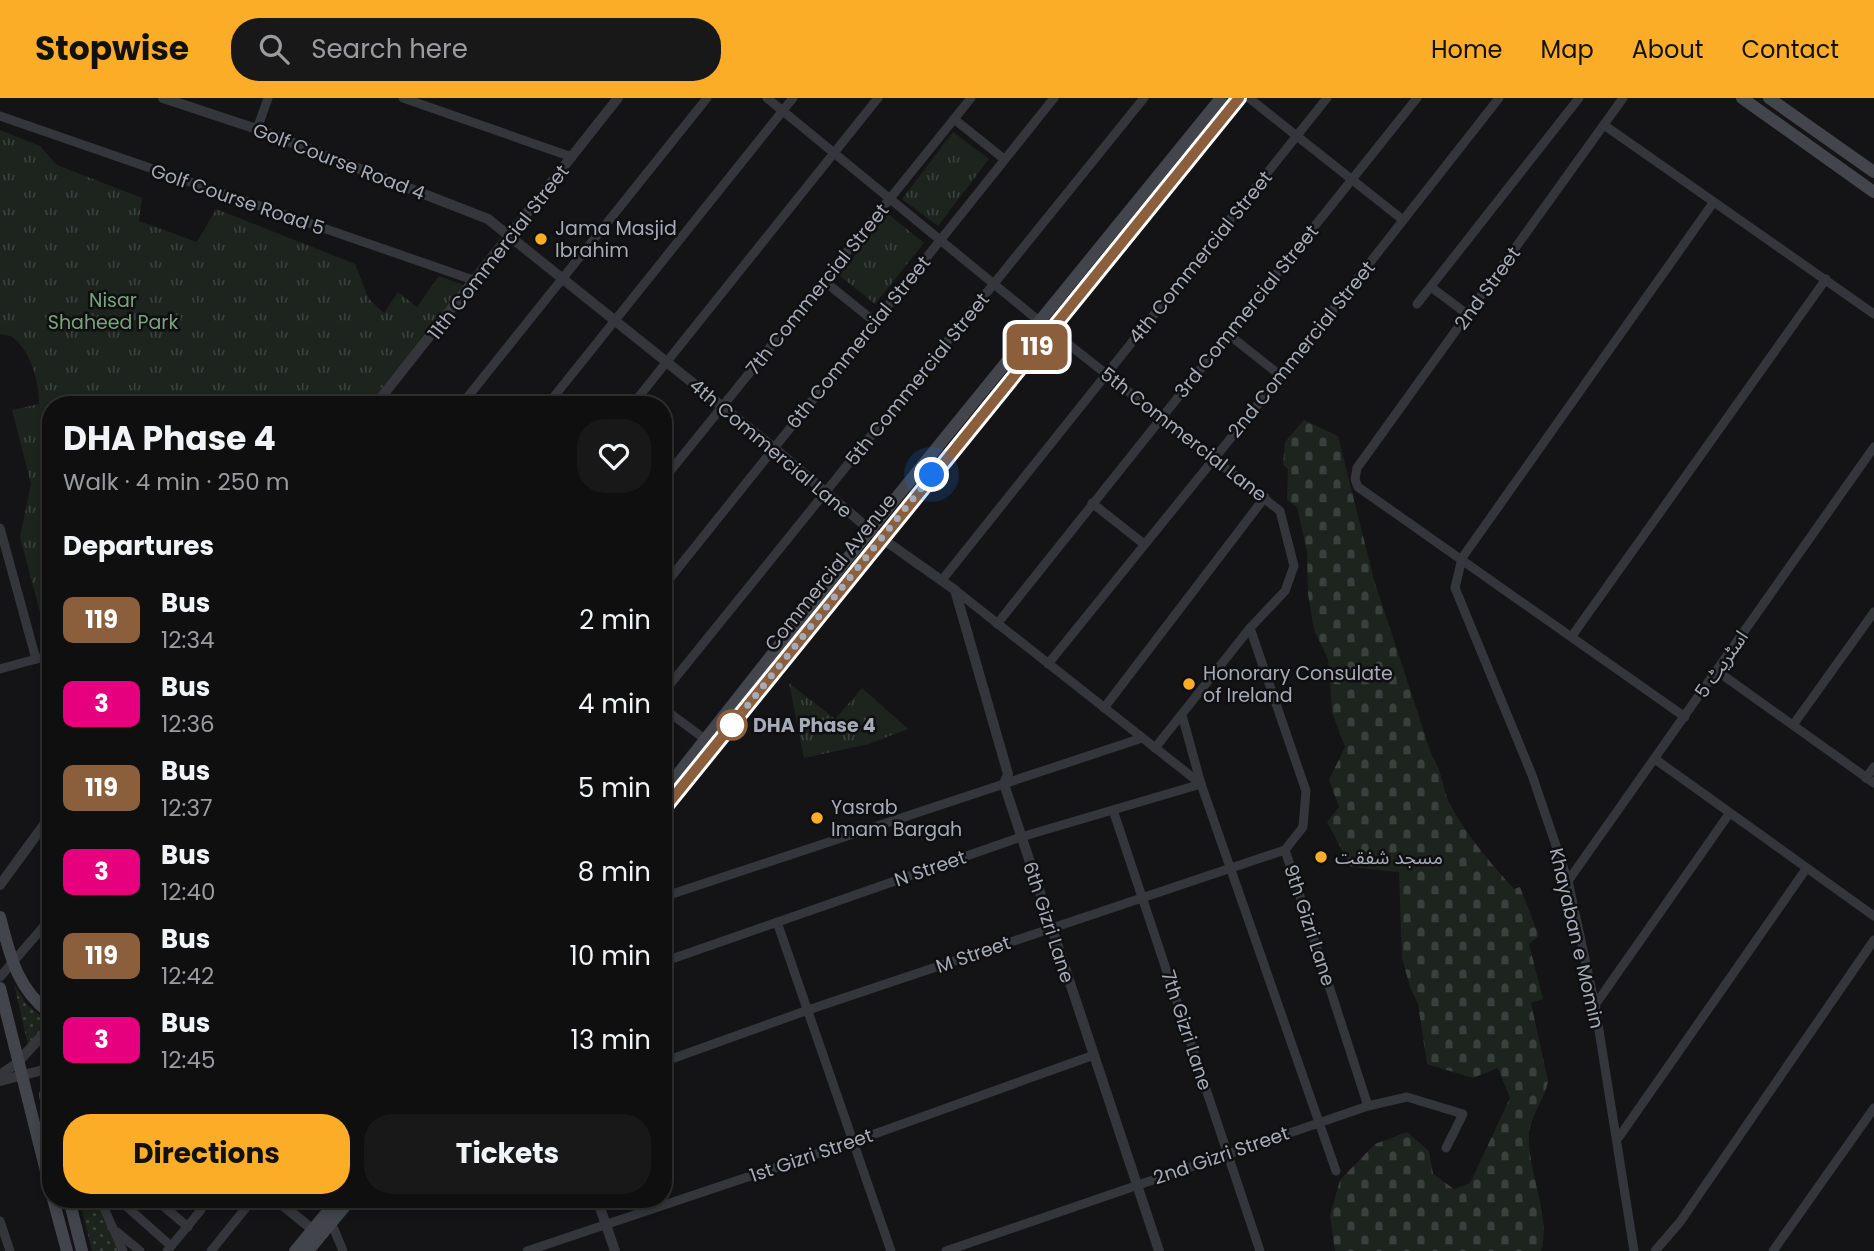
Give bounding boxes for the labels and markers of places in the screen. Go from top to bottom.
place label: Jama Masjid Ibrahim [555,215,677,264]
marker: Jama Masjid Ibrahim [533,231,549,247]
place label: Honorary Consulate of Ireland [1203,660,1393,709]
marker: Honorary Consulate of Ireland [1181,676,1197,692]
marker: DHA Phase 4 [717,710,747,740]
place label: DHA Phase 4 [753,712,876,739]
place label: Yasrab Imam Bargah [831,794,962,843]
marker: Yasrab Imam Bargah [809,810,825,826]
place label: مسجد شفقت [1335,844,1443,871]
marker: مسجد شفقت [1313,849,1329,865]

